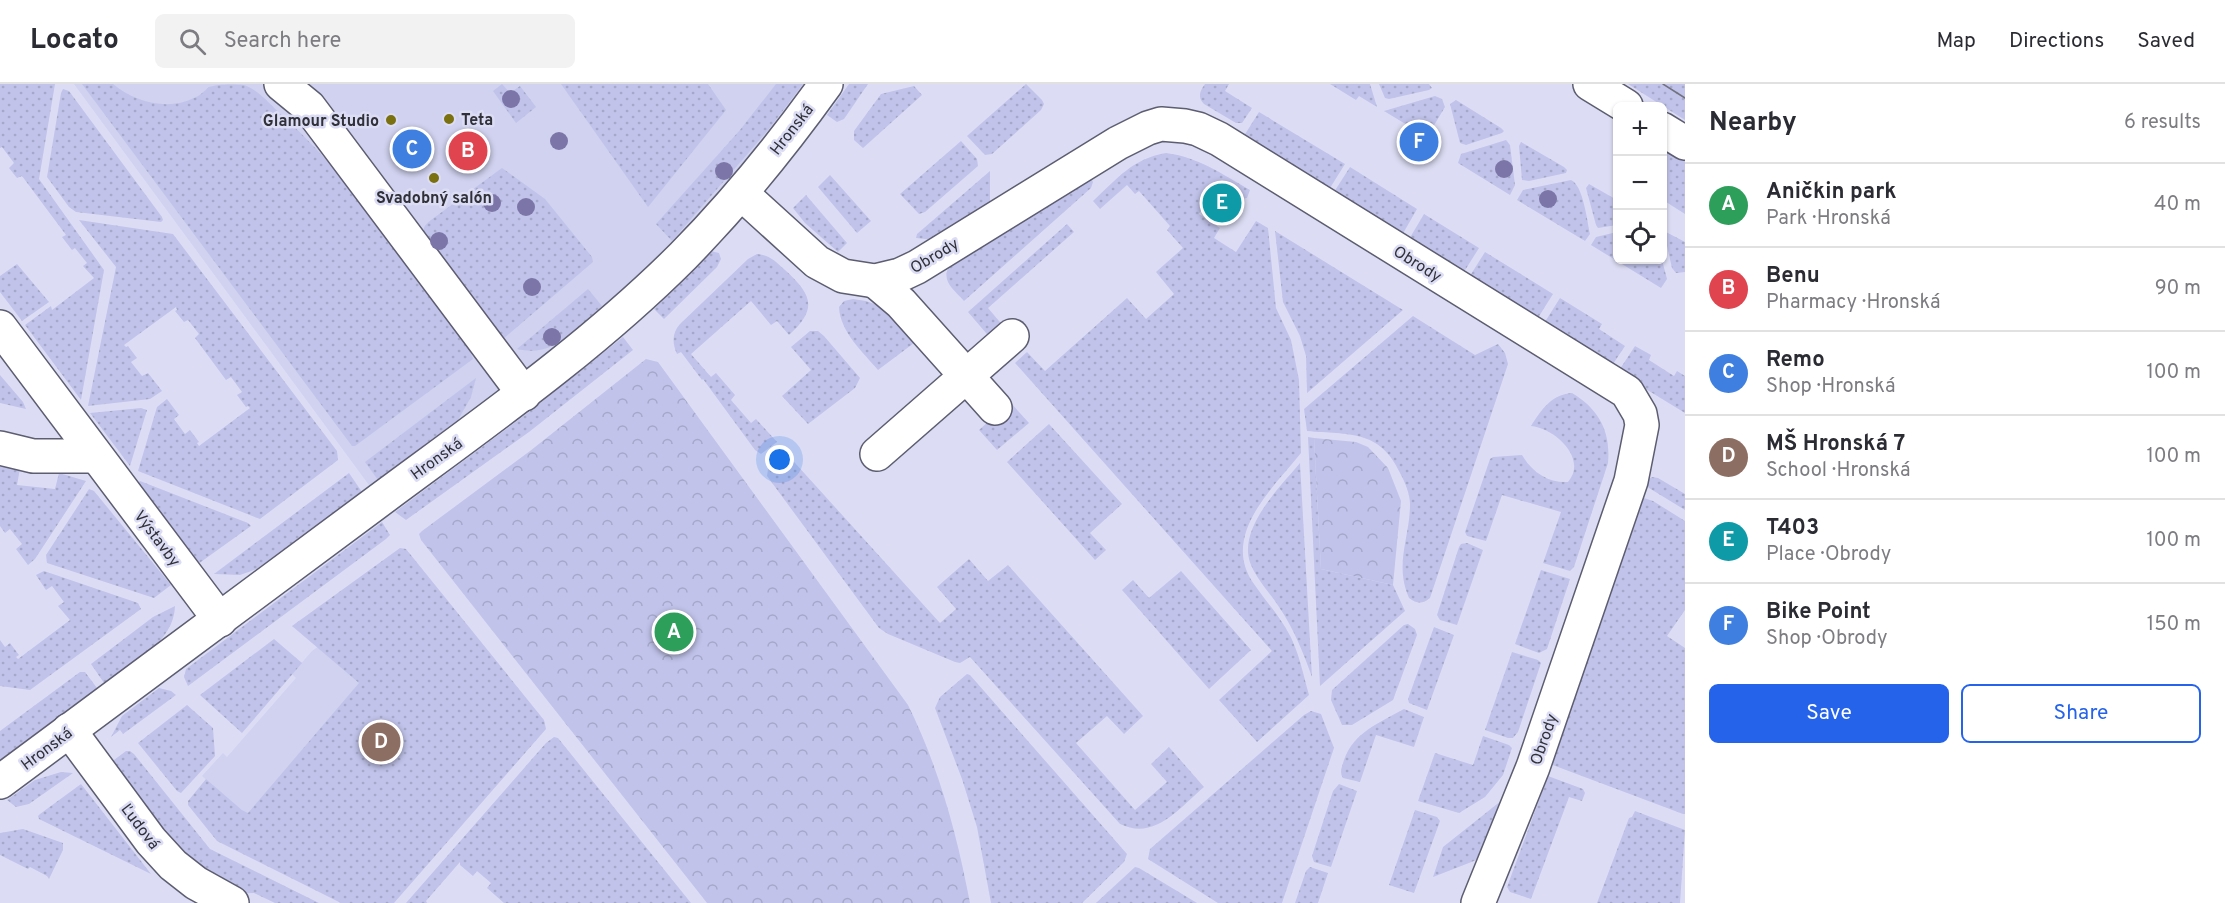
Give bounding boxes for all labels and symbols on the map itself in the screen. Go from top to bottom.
street label: Hronská [766,101,819,160]
place label: Teta [461,111,493,131]
place label: Glamour Studio [263,112,379,132]
marker: Teta [442,112,456,126]
marker: Glamour Studio [384,113,398,127]
pin: F [1400,120,1438,164]
pin: C [392,126,432,172]
pin: B [448,128,488,174]
marker: Svadobný salón [427,171,441,185]
pin: E [1202,180,1242,226]
place label: Svadobný salón [376,189,492,209]
street label: Obrody [907,234,963,279]
street label: Obrody [1389,242,1445,287]
street label: Hronská [407,434,467,485]
your location [765,445,794,474]
street label: Výstavby [129,507,184,571]
pin: A [654,610,694,654]
street label: Obrody [1527,711,1563,768]
pin: D [362,720,400,764]
street label: Hronská [18,724,77,775]
street label: Ľudová [116,800,163,854]

